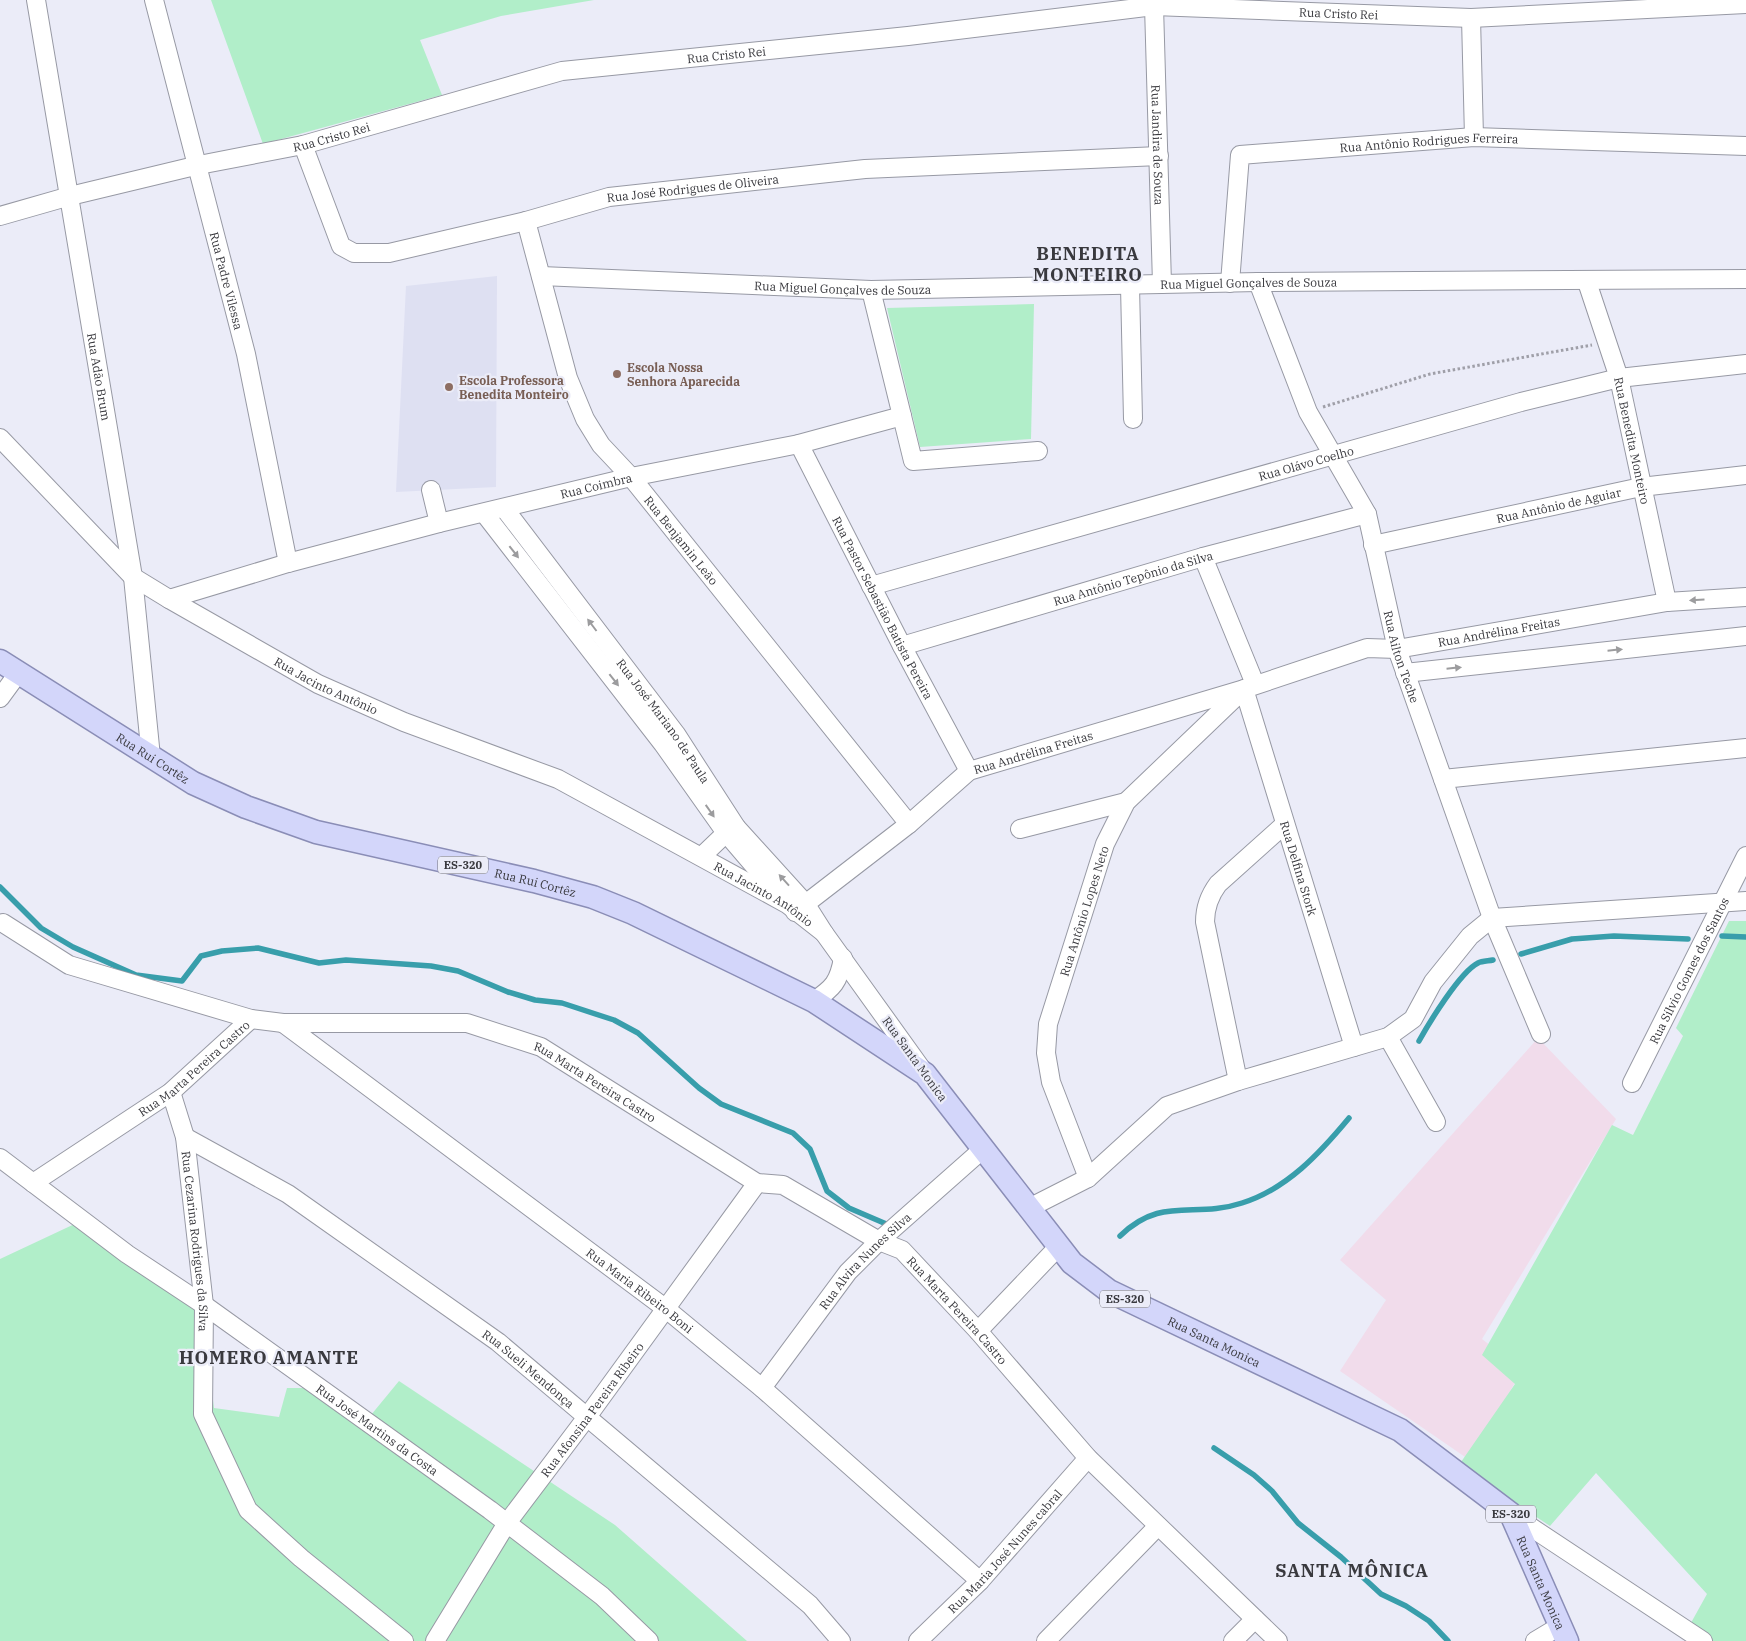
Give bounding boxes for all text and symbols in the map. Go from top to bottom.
street label: Rua Cristo Rei [1299,4,1379,22]
street label: Rua Cristo Rei [686,43,767,66]
street label: Rua Jandira de Souza [1149,84,1167,206]
street label: Rua Cristo Rei [292,119,372,154]
street label: Rua Antônio Rodrigues Ferreira [1339,129,1519,155]
street label: Rua José Rodrigues de Oliveira [606,171,780,205]
street label: Rua Padre Vilessa [207,230,247,332]
district label: BENEDITA MONTEIRO [1033,242,1143,286]
street label: Rua Miguel Gonçalves de Souza [1160,274,1338,292]
street label: Rua Miguel Gonçalves de Souza [754,278,932,298]
street label: Rua Adão Brum [85,332,114,422]
place label: Escola Nossa Senhora Aparecida [627,360,740,389]
marker: Escola Nossa Senhora Aparecida [611,368,623,380]
place label: Escola Professora Benedita Monteiro [459,373,569,402]
street label: Rua Benedita Monteiro [1611,375,1653,506]
marker: Escola Professora Benedita Monteiro [443,381,455,393]
street label: Rua Olávo Coelho [1257,442,1355,483]
street label: Rua Coimbra [559,469,634,501]
street label: Rua Antônio de Aguiar [1495,484,1623,526]
street label: Rua Benjamin Leão [641,492,722,588]
street label: Rua Pastor Sebastião Batista Pereira [830,514,937,702]
one-way arrow [509,545,520,558]
street label: Rua Antônio Tepônio da Silva [1052,547,1215,608]
one-way arrow [1689,596,1705,604]
street label: Rua Ailton Teche [1381,609,1423,705]
street label: Rua Andrélina Freitas [1437,613,1561,649]
one-way arrow [587,618,597,632]
one-way arrow [1608,646,1624,654]
street label: Rua Jacinto Antônio [272,653,380,717]
street label: Rua José Mariano de Paula [614,655,713,786]
one-way arrow [1446,664,1462,672]
one-way arrow [609,673,619,687]
street label: Rua Andrélina Freitas [972,727,1095,777]
street label: Rua Rui Cortêz [114,729,192,786]
one-way arrow [705,804,715,818]
street label: Rua Delfina Stork [1277,819,1321,917]
street label: Rua Antônio Lopes Neto [1056,844,1112,978]
road number: ES-320 [438,856,488,874]
street label: Rua Jacinto Antônio [711,858,817,929]
street label: Rua Rui Cortêz [493,865,578,900]
one-way arrow [778,874,790,886]
street label: Rua Sílvio Gomes dos Santos [1646,895,1732,1046]
street label: Rua Santa Monica [879,1014,951,1105]
street label: Rua Marta Pereira Castro [135,1017,253,1119]
street label: Rua Marta Pereira Castro [532,1038,659,1125]
street label: Rua Cezarina Rodrigues da Silva [179,1150,212,1332]
street label: Rua Alvira Nunes Silva [815,1209,914,1312]
street label: Rua Maria Ribeiro Boni [584,1245,697,1336]
street label: Rua Marta Pereira Castro [904,1253,1011,1367]
road number: ES-320 [1100,1290,1150,1308]
street label: Rua Santa Monica [1165,1313,1263,1370]
street label: Rua Sueli Mendonça [480,1326,578,1411]
street label: Rua Afonsina Pereira Ribeiro [537,1339,647,1480]
district label: HOMERO AMANTE [179,1346,359,1369]
street label: Rua José Martins da Costa [314,1381,442,1478]
street label: Rua Maria José Nunes cabral [944,1486,1065,1616]
road number: ES-320 [1486,1506,1536,1522]
street label: Rua Santa Monica [1514,1533,1569,1632]
district label: SANTA MÔNICA [1275,1559,1429,1582]

